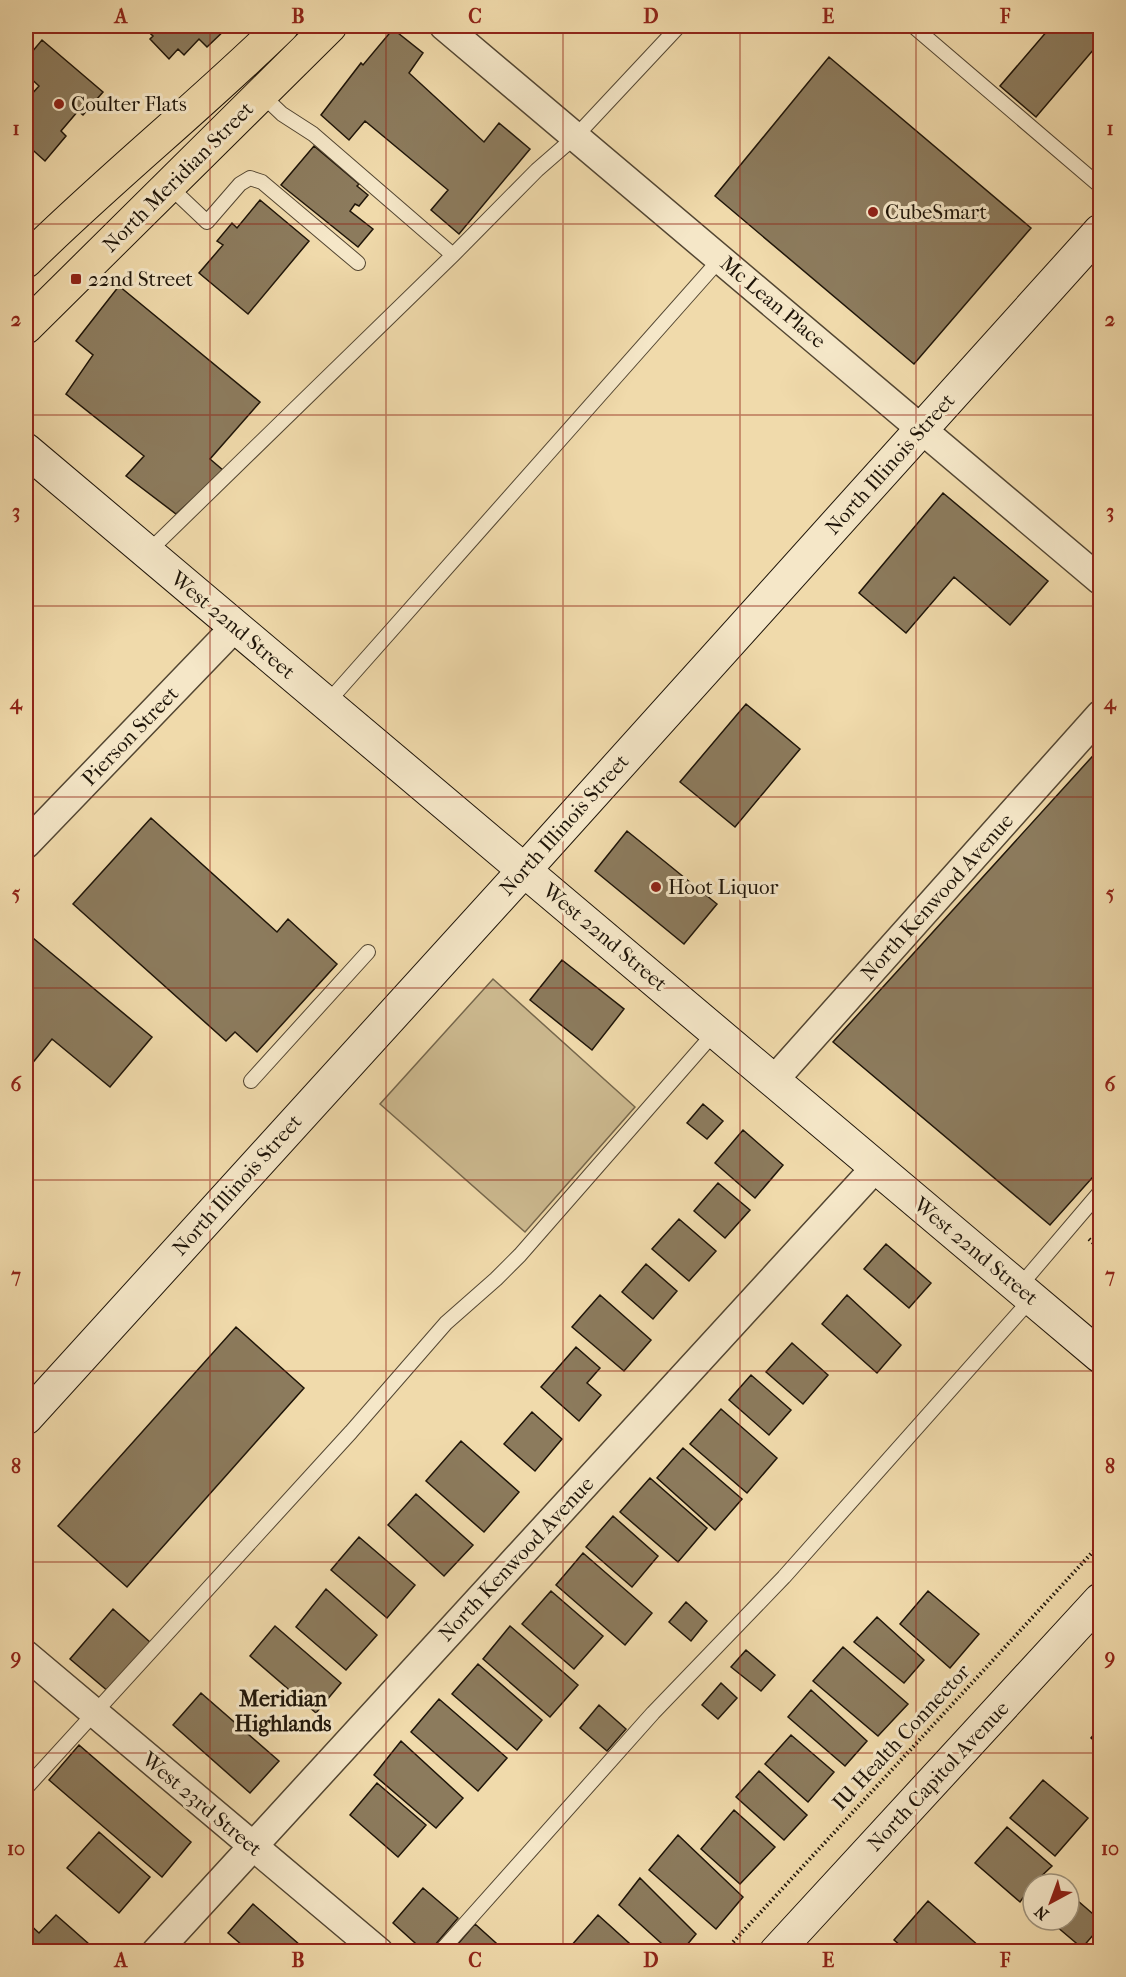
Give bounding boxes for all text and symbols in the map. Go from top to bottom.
text: A [113,5,129,28]
text: B [291,5,305,28]
text: C [468,5,482,28]
text: D [643,5,659,28]
text: E [822,5,834,28]
text: F [999,5,1011,28]
place label: Coulter Flats [71,92,187,116]
street label: North Meridian Street [98,96,259,257]
marker: Coulter Flats [52,97,66,111]
text: 1 [12,117,20,140]
text: 1 [1106,117,1114,140]
place label: CubeSmart [885,200,987,224]
marker: CubeSmart [866,205,880,219]
street label: Mc Lean Place [715,251,831,353]
place label: 22nd Street [88,267,194,291]
marker: 22nd Street [69,272,83,286]
text: 2 [11,308,21,331]
text: 2 [1105,308,1115,331]
street label: North Illinois Street [820,388,960,539]
text: 3 [12,500,20,523]
text: 3 [1106,500,1114,523]
street label: West 22nd Street [165,566,300,684]
street label: Pierson Street [77,681,184,791]
text: 4 [9,691,23,715]
text: 4 [1103,691,1117,715]
street label: North Illinois Street [494,749,634,900]
street label: North Kenwood Avenue [856,809,1018,985]
place label: Hoot Liquor [668,875,778,899]
street label: West 22nd Street [537,878,672,996]
marker: Hoot Liquor [649,880,663,894]
text: 5 [12,882,21,905]
text: 5 [1106,882,1115,905]
text: 6 [11,1073,23,1096]
text: 6 [1105,1073,1117,1096]
street label: North Illinois Street [167,1109,307,1260]
street label: West 22nd Street [908,1192,1043,1310]
text: 7 [10,1264,21,1287]
text: 7 [1104,1264,1115,1287]
text: 8 [11,1455,21,1478]
text: 8 [1105,1455,1115,1478]
street label: North Kenwood Avenue [434,1472,598,1646]
text: 9 [10,1646,21,1669]
text: 9 [1104,1646,1115,1669]
street label: IU Health Connector [827,1659,975,1815]
district label: Meridian Highlands [235,1686,331,1737]
street label: North Capitol Avenue [862,1696,1014,1856]
street label: West 23rd Street [137,1746,267,1861]
text: 10 [7,1837,25,1860]
text: 10 [1101,1837,1119,1860]
north arrow [1021,1872,1081,1932]
text: N [1030,1901,1052,1924]
text: A [113,1949,129,1972]
text: B [291,1949,305,1972]
text: C [468,1949,482,1972]
text: D [643,1949,659,1972]
text: E [822,1949,834,1972]
text: F [999,1949,1011,1972]

